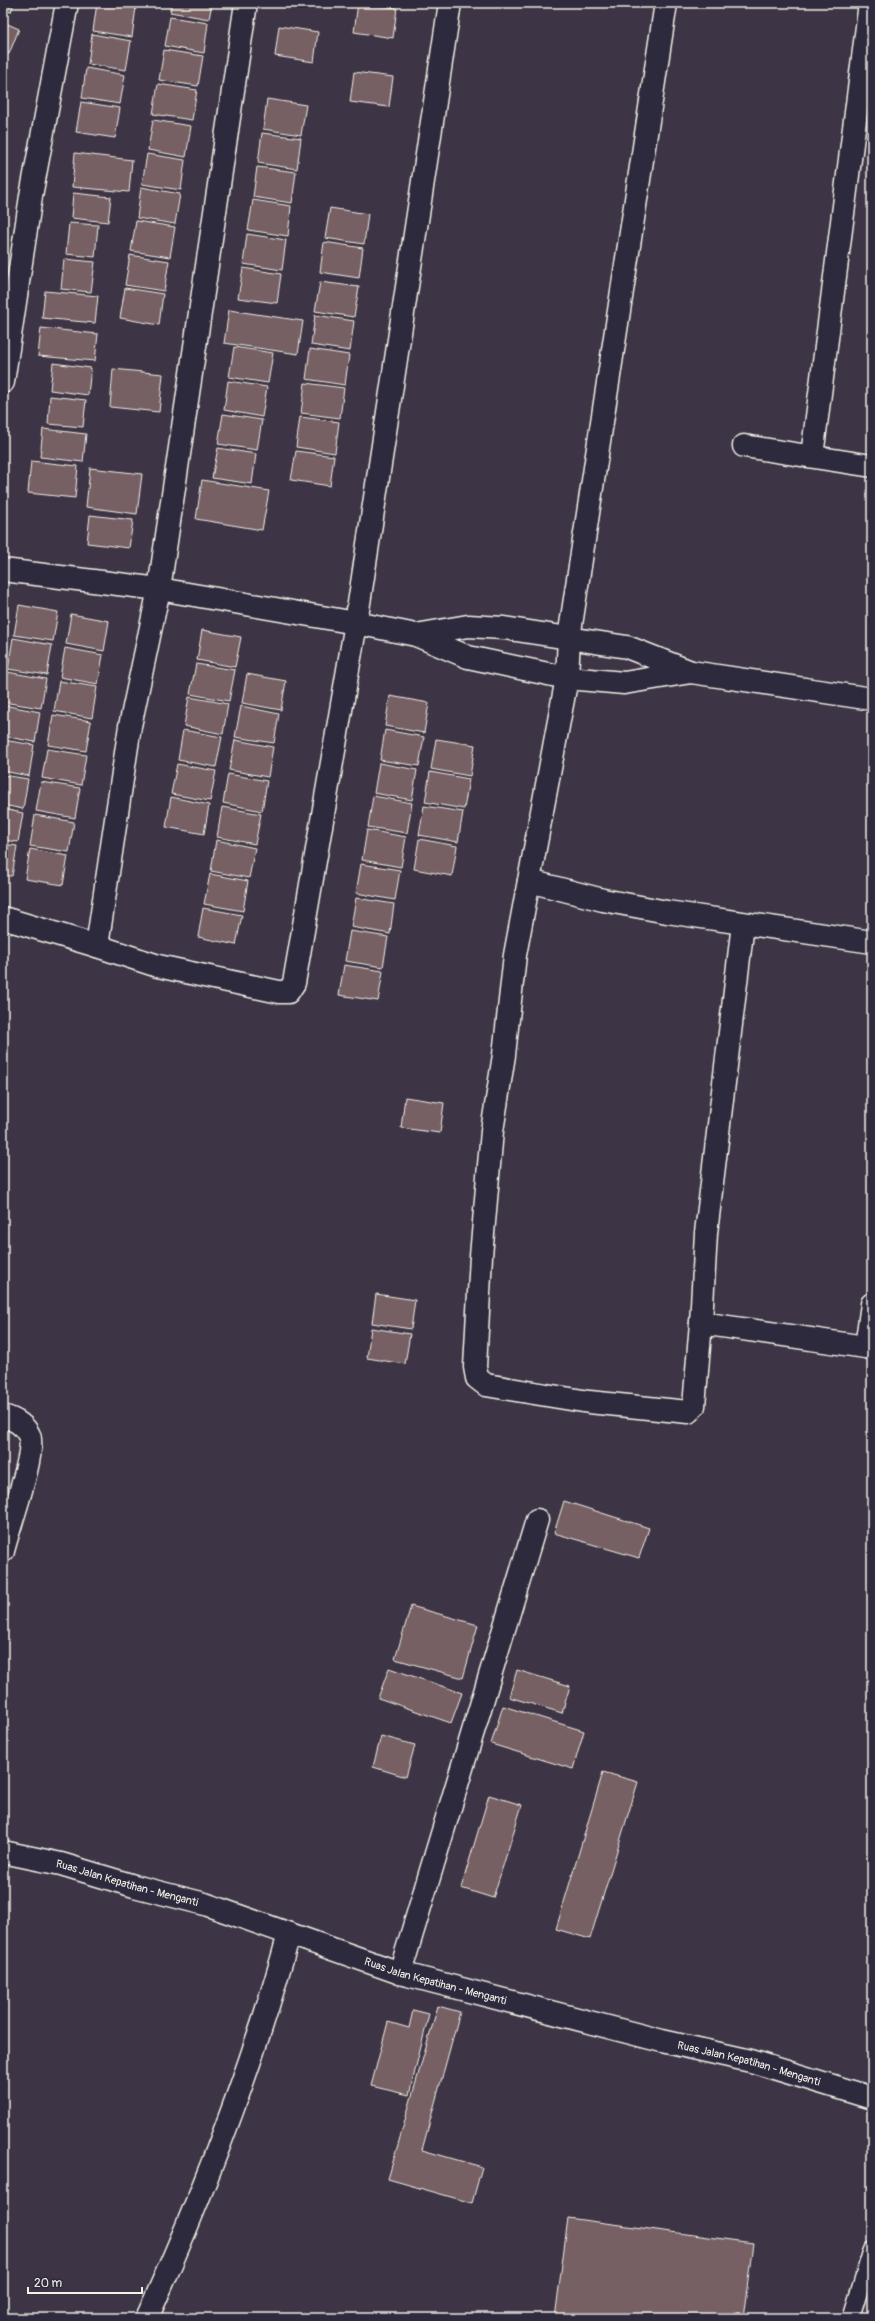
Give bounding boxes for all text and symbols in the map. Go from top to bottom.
street label: Ruas Jalan Kepatihan - Menganti [55,1857,200,1909]
street label: Ruas Jalan Kepatihan - Menganti [363,1955,508,2007]
street label: Ruas Jalan Kepatihan - Menganti [676,2039,822,2089]
scale bar [28,2269,142,2295]
text: 20 m [34,2276,63,2291]

